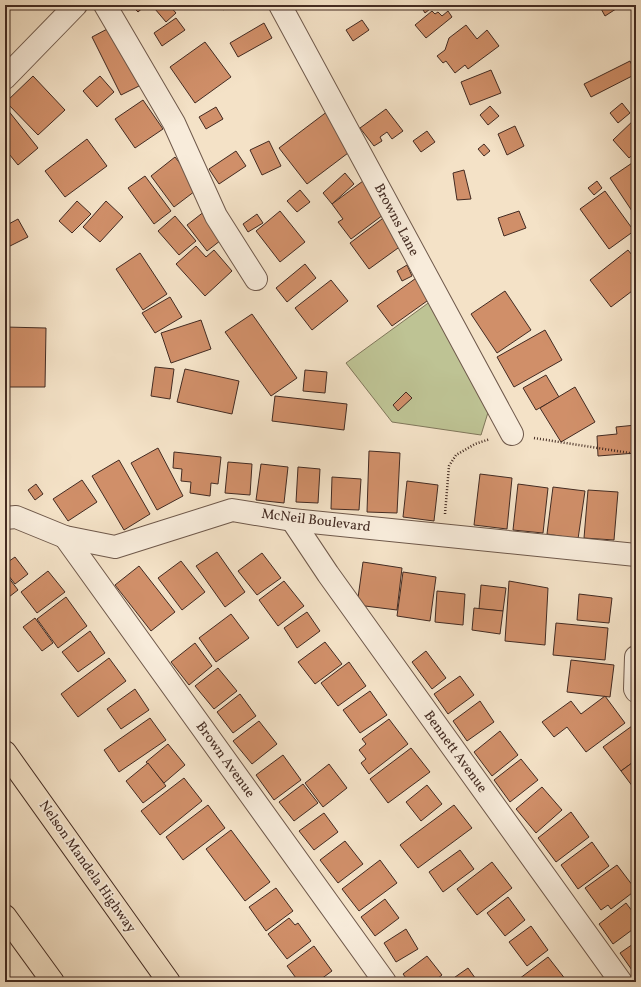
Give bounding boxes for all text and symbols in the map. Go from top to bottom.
street label: Browns Lane [369,180,423,260]
street label: McNeil Boulevard [260,505,372,537]
street label: Bennett Avenue [419,707,491,797]
street label: Brown Avenue [191,718,259,802]
street label: Nelson Mandela Highway [34,797,140,937]

